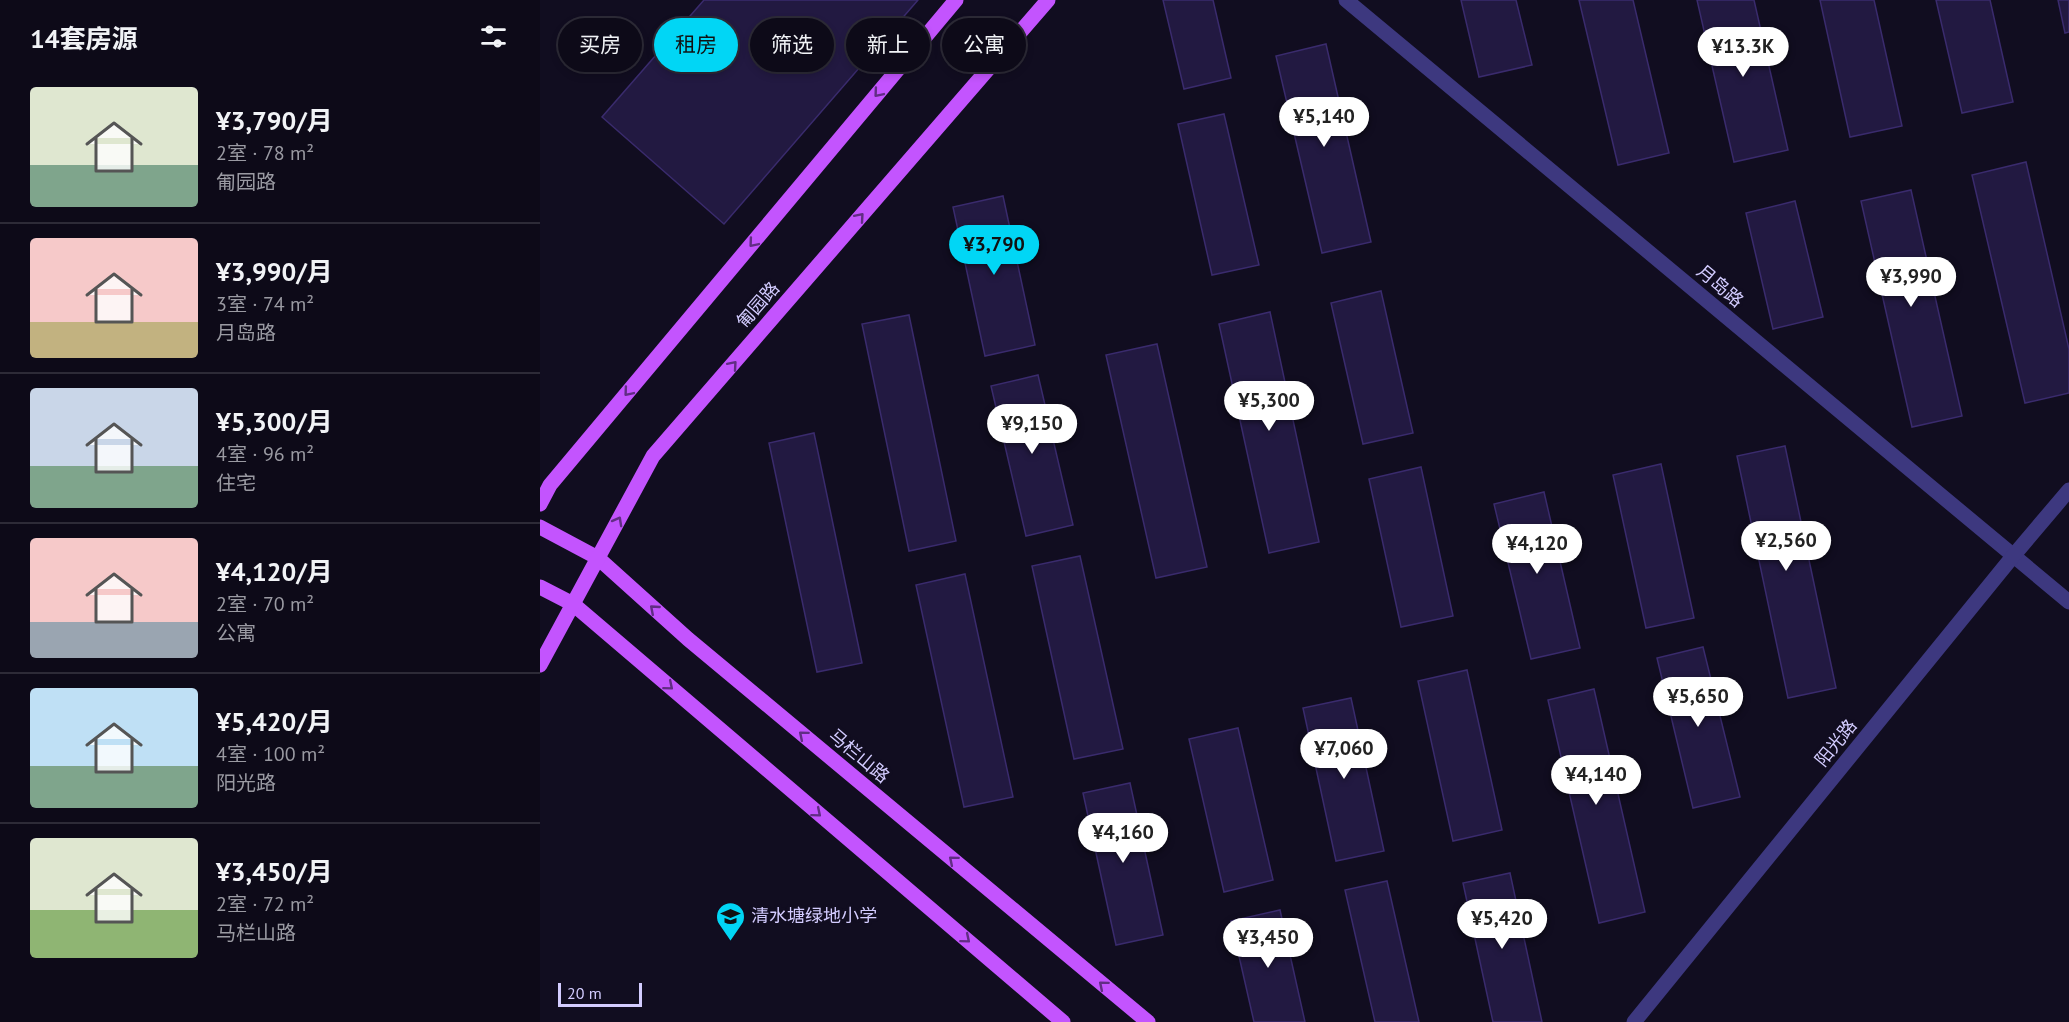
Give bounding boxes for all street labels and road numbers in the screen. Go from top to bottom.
street label: 月岛路 [1692,259,1748,312]
street label: 匍园路 [731,277,784,333]
street label: 阳光路 [1810,714,1862,771]
street label: 马栏山路 [824,724,894,788]

